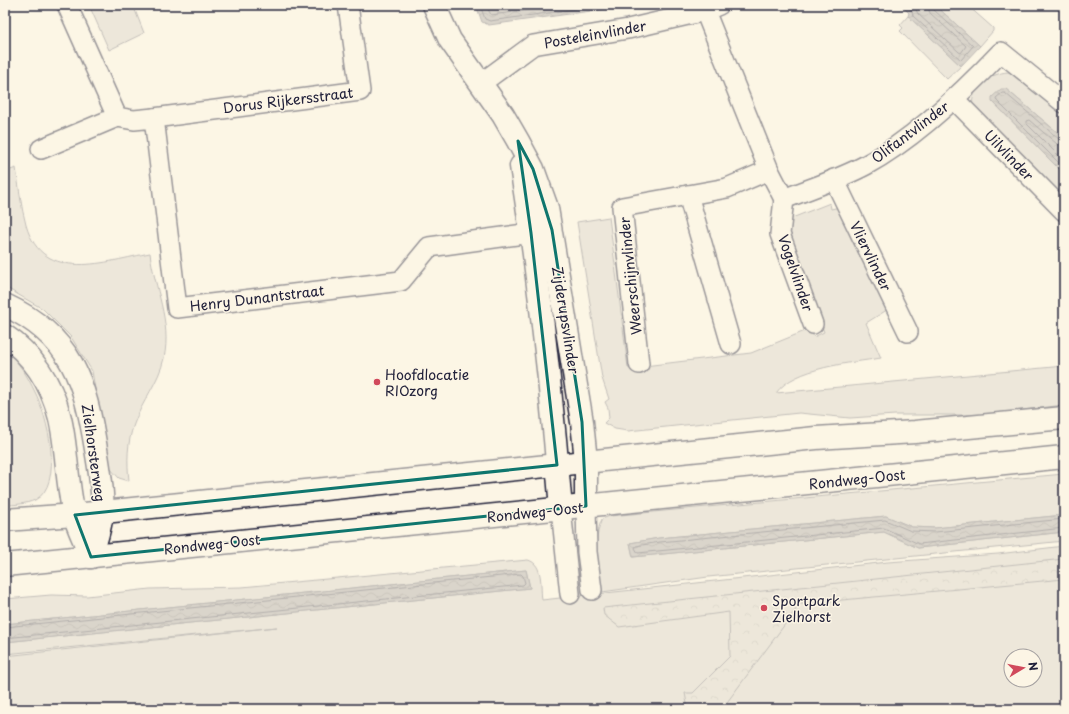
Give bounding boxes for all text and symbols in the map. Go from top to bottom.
street label: Posteleinvlinder [542,15,648,53]
street label: Dorus Rijkersstraat [222,82,354,118]
street label: Olifantvlinder [867,96,954,168]
street label: Uilvlinder [979,125,1039,186]
street label: Weerschijnvlinder [613,215,647,336]
street label: Vliervlinder [845,218,897,295]
street label: Vogelvlinder [773,232,819,315]
street label: Zijderupsvlinder [547,265,585,376]
street label: Henry Dunantstraat [188,279,326,317]
place label: Hoofdlocatie RIOzorg [385,364,469,401]
marker: Hoofdlocatie RIOzorg [372,377,382,387]
street label: Zielhorsterweg [77,403,111,503]
street label: Rondweg-Oost [808,463,907,495]
street label: Rondweg-Oost [486,496,585,528]
street label: Rondweg-Oost [163,528,262,560]
place label: Sportpark Zielhorst [772,590,841,627]
marker: Sportpark Zielhorst [759,603,769,613]
north arrow [1003,648,1043,688]
text: N [1024,660,1043,672]

